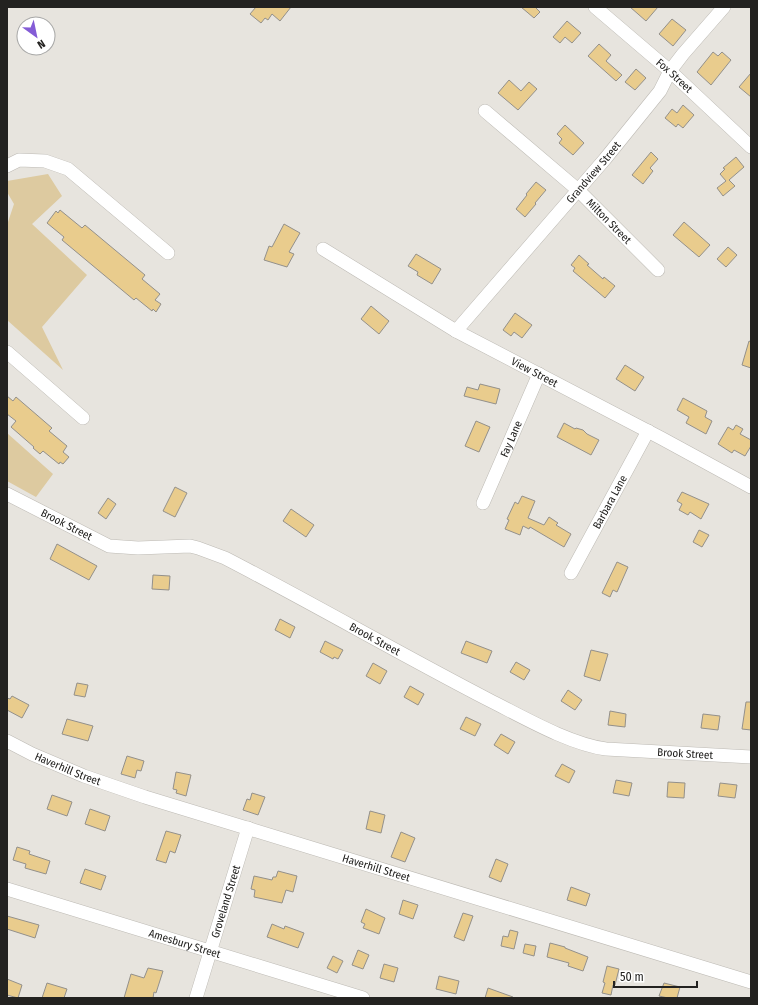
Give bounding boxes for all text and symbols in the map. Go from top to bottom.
north arrow [16,16,56,56]
text: N [35,37,47,51]
street label: Fox Street [653,56,695,96]
street label: Grandview Street [564,139,624,206]
street label: Milton Street [584,196,634,247]
street label: View Street [509,355,560,390]
street label: Fay Lane [498,419,525,459]
street label: Barbara Lane [590,473,630,531]
street label: Brook Street [39,506,95,544]
street label: Brook Street [347,620,403,659]
street label: Brook Street [657,746,714,762]
street label: Haverhill Street [33,750,103,788]
street label: Haverhill Street [341,852,412,885]
street label: Groveland Street [209,863,243,940]
street label: Amesbury Street [147,927,223,961]
scale bar [614,963,697,989]
text: 50 m [620,970,644,984]

